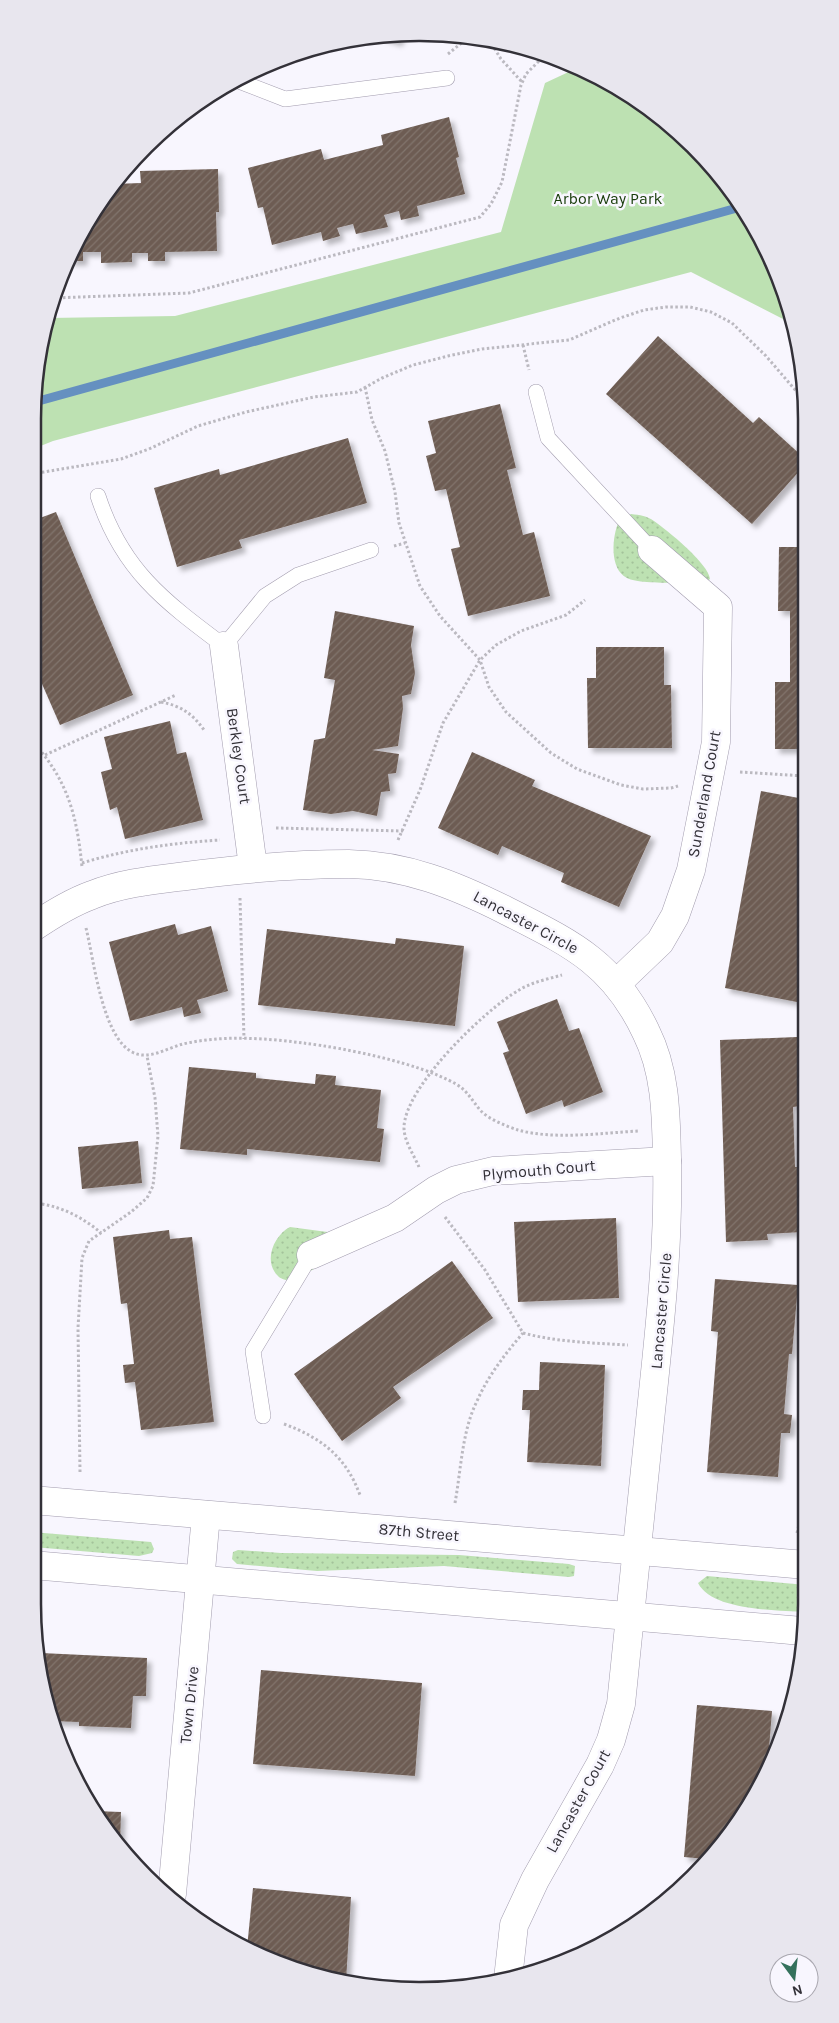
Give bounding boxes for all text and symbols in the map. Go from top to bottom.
park label: Arbor Way Park [553,189,663,208]
street label: Berkley Court [223,707,255,805]
street label: Sunderland Court [683,729,725,859]
street label: Lancaster Circle [470,886,582,958]
street label: Plymouth Court [482,1156,596,1184]
street label: Lancaster Circle [646,1252,676,1370]
street label: 87th Street [378,1519,460,1545]
street label: Town Drive [175,1665,203,1745]
street label: Lancaster Court [542,1746,614,1856]
north arrow [769,1953,819,2003]
text: N [790,1981,804,2000]

